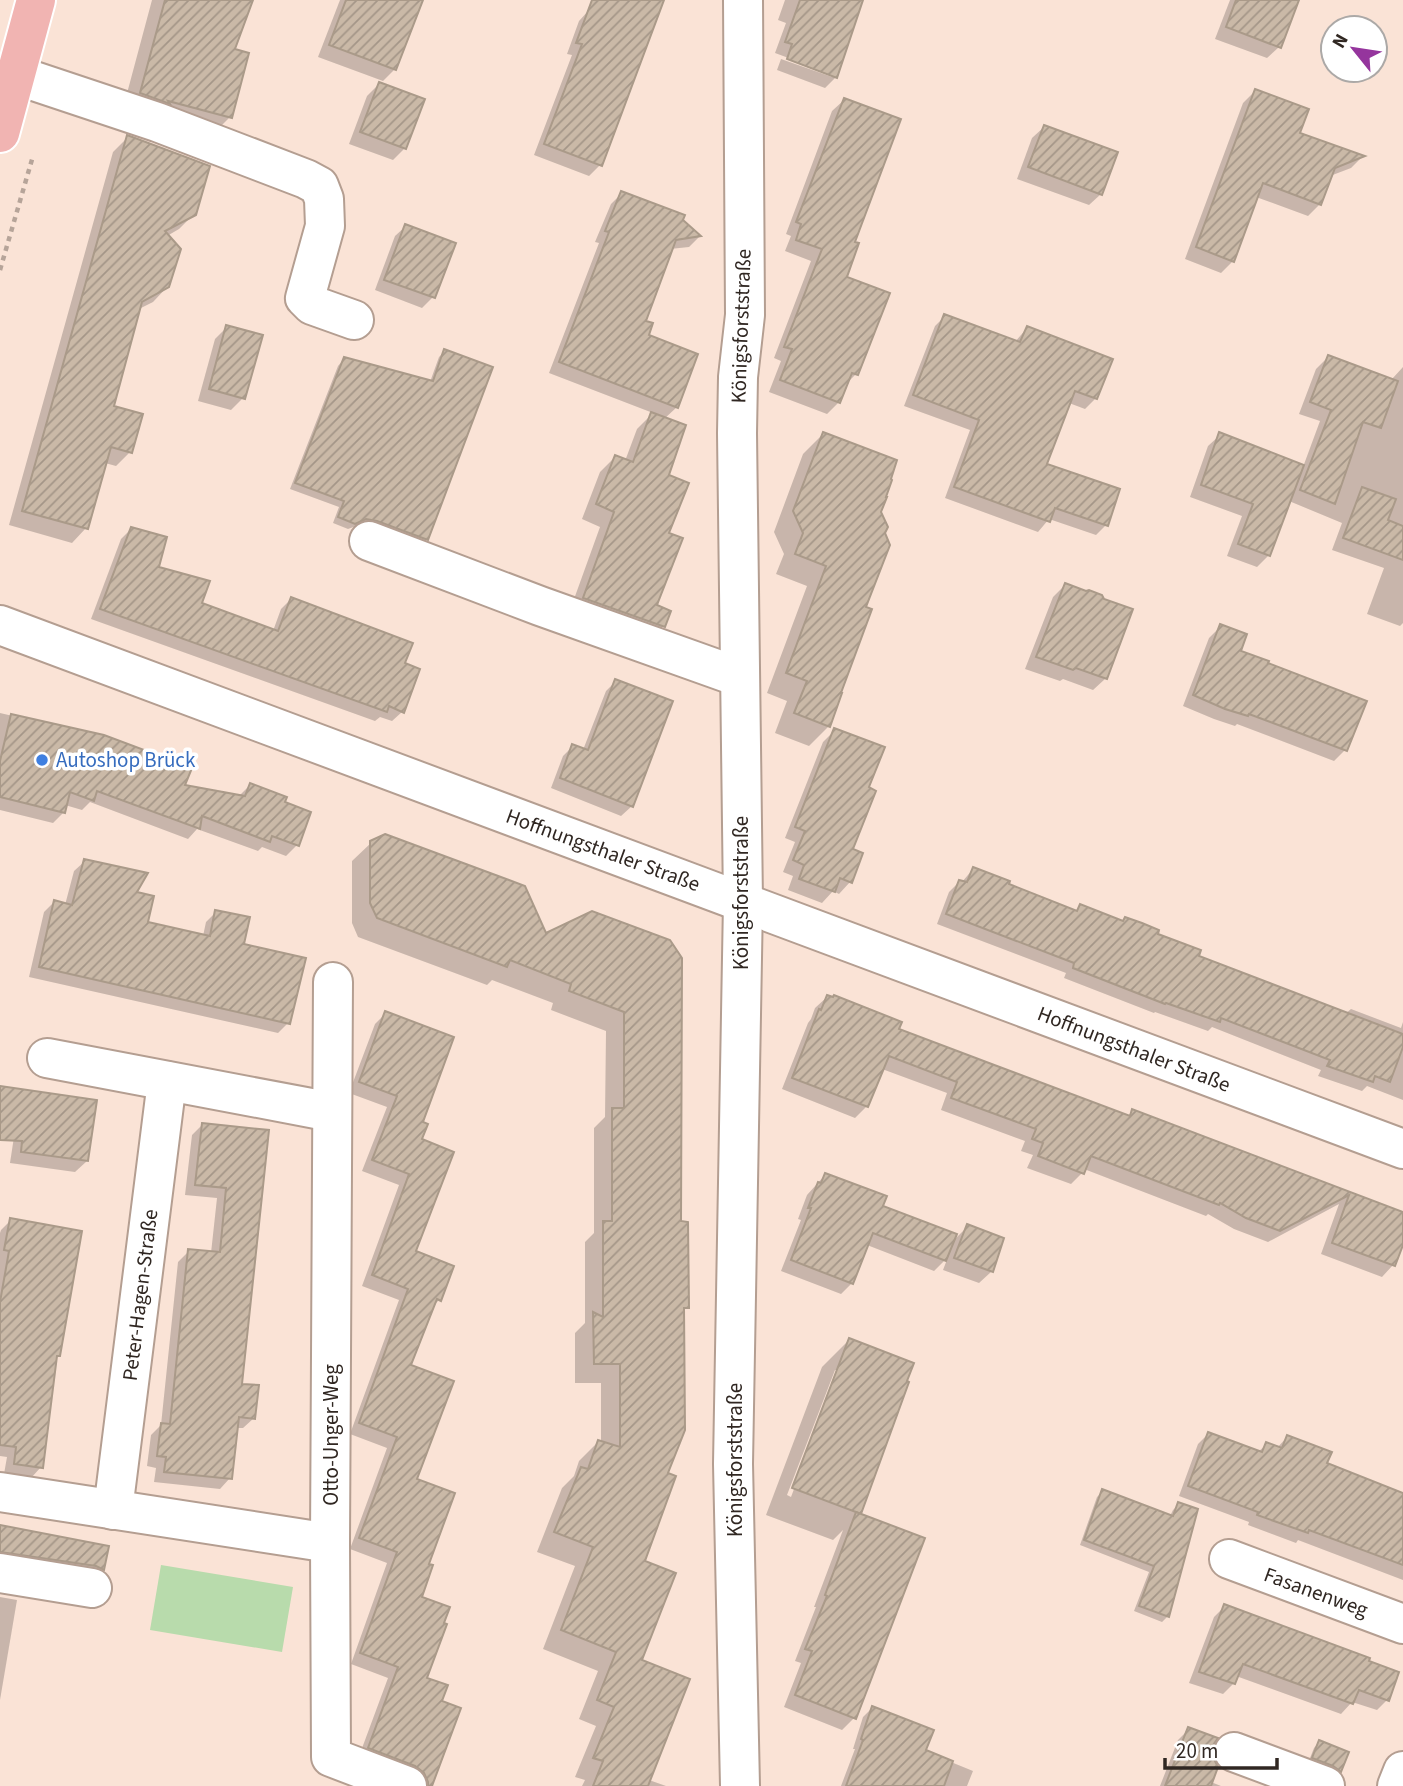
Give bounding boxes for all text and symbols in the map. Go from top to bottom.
north arrow [1319,14,1389,84]
text: N [1326,29,1355,53]
street label: Königsforststraße [723,248,759,404]
place label: Autoshop Brück [56,745,196,775]
marker: Autoshop Brück [34,752,50,768]
street label: Hoffnungsthaler Straße [502,801,704,899]
street label: Königsforststraße [726,816,756,970]
street label: Hoffnungsthaler Straße [1033,998,1235,1100]
street label: Peter-Hagen-Straße [115,1208,165,1382]
street label: Otto-Unger-Weg [316,1364,346,1506]
street label: Königsforststraße [720,1383,750,1537]
street label: Fasanenweg [1260,1559,1373,1625]
scale bar [1165,1726,1277,1770]
text: 20 m [1176,1736,1218,1766]

